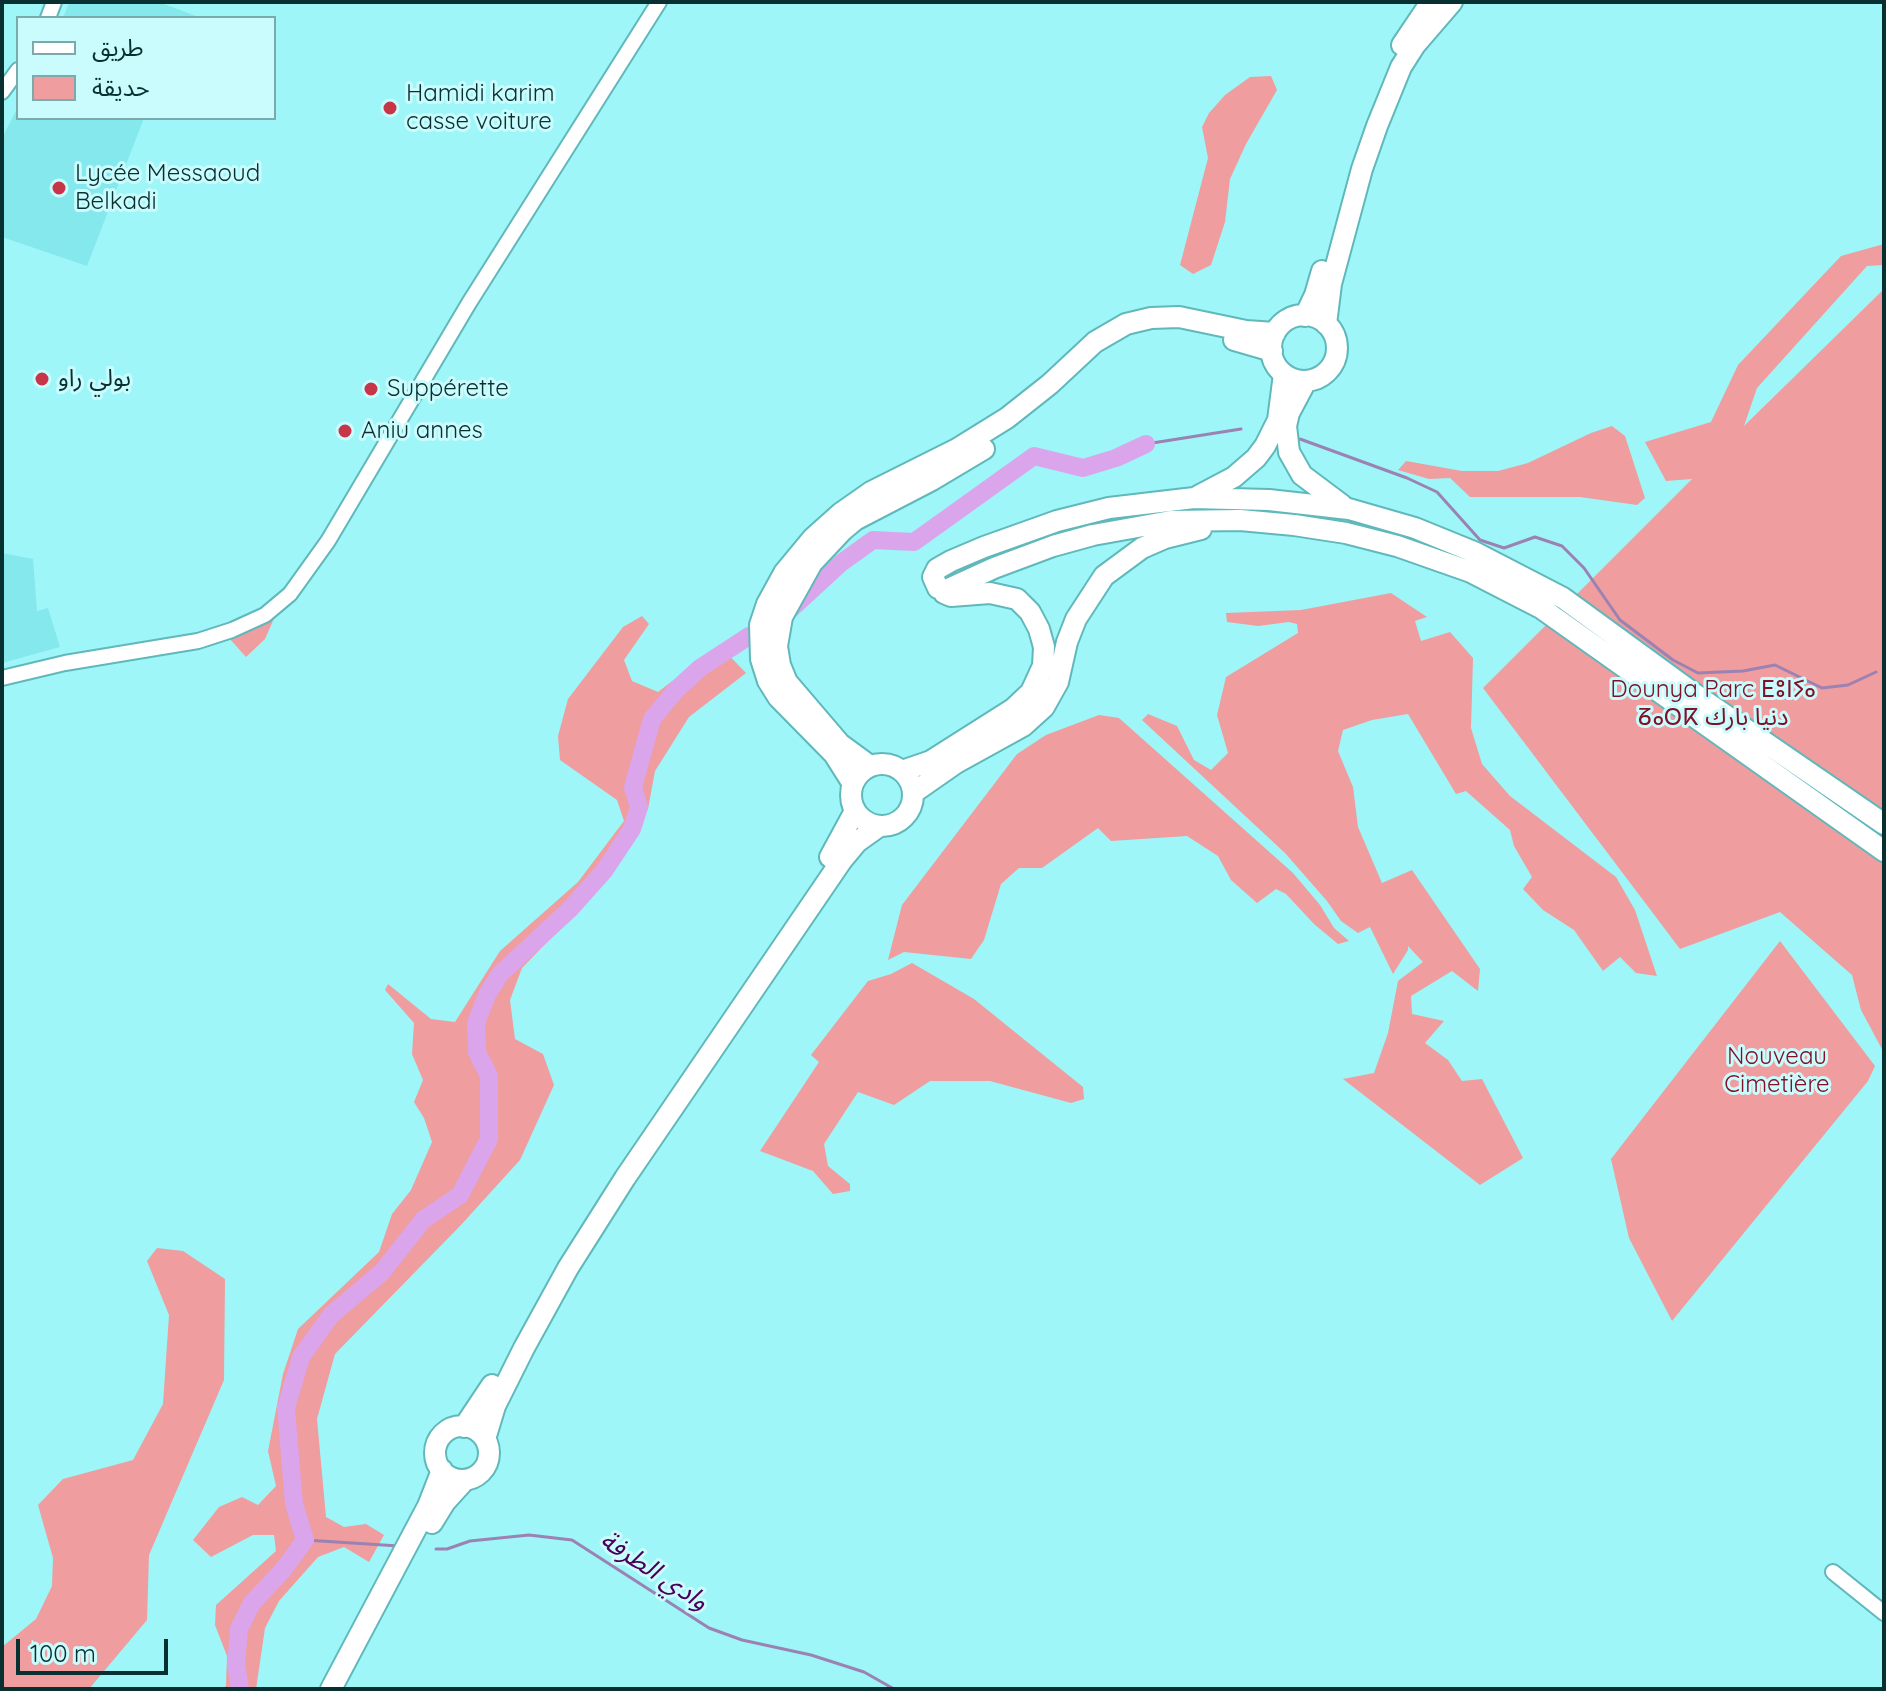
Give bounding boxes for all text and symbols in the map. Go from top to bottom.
legend [16,16,276,120]
text: طريق [92,32,144,62]
text: حديقة [92,72,150,102]
place label: Hamidi karim casse voiture [406,80,555,136]
marker: Hamidi karim casse voiture [381,99,399,117]
place label: Lycée Messaoud Belkadi [75,160,260,216]
marker: Lycée Messaoud Belkadi [50,179,68,197]
place label: بولي راو [58,365,131,393]
marker: بولي راو [33,370,51,388]
place label: Suppérette [387,375,509,403]
marker: Suppérette [362,380,380,398]
place label: Aniu annes [361,417,483,445]
marker: Aniu annes [336,422,354,440]
park label: Dounya Parc ⴹⵓⵏⵢⴰ ⵒⴰⵔⴽ دنيا بارك [1610,676,1816,732]
park label: Nouveau Cimetière [1724,1043,1830,1099]
water label: وادي الطرفة [594,1525,714,1617]
scale bar [20,1623,172,1673]
text: 100 m [30,1638,96,1668]

